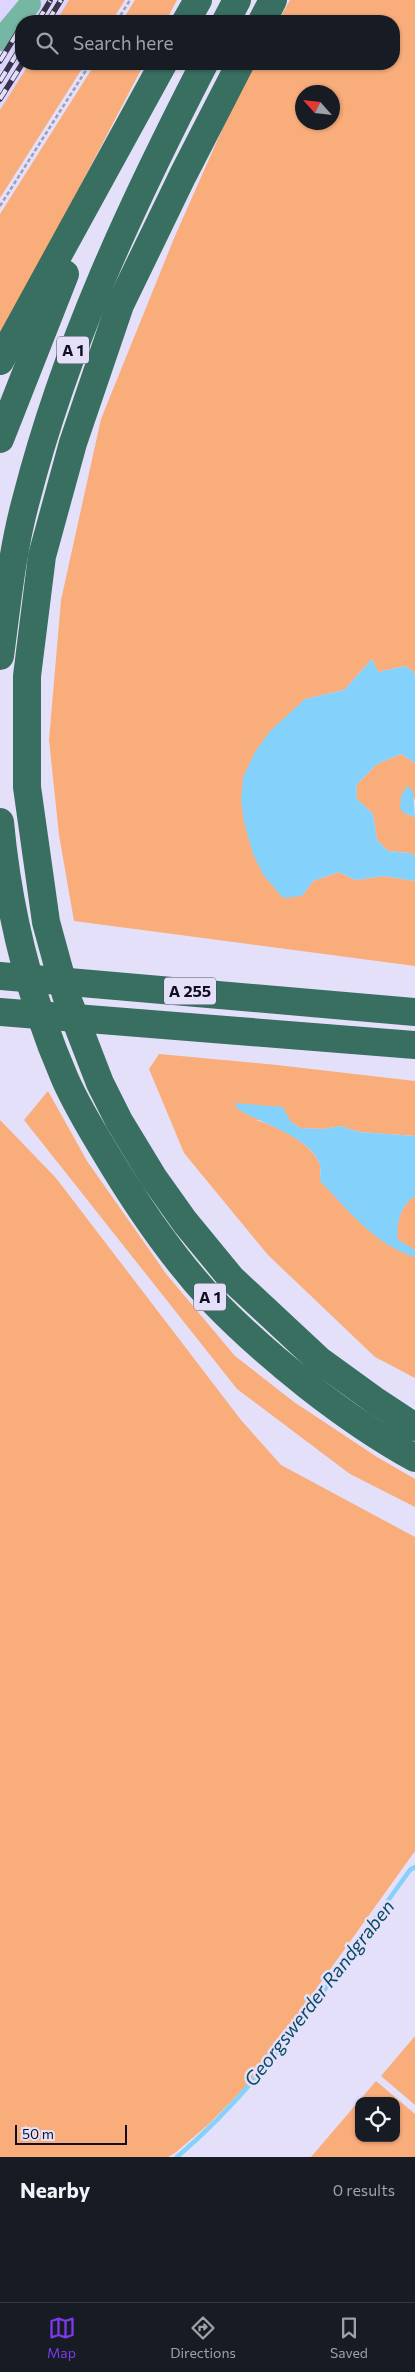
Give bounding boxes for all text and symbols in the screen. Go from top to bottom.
search box [15,15,400,70]
icon: search [33,29,61,57]
text: Search here [73,31,173,54]
north arrow [295,85,340,130]
road number: A 1 [57,336,89,364]
road number: A 255 [164,978,216,1004]
road number: A 1 [194,1284,226,1310]
water label: Georgswerder Randgraben [239,1895,399,2090]
map controls [355,2097,400,2142]
button: locate [355,2097,400,2142]
scale bar [15,2122,128,2145]
text: 50 m [22,2125,54,2142]
text: Nearby [20,2177,90,2202]
text: 0 results [333,2180,395,2199]
tab: Map [47,2314,76,2361]
tab: Directions [170,2314,236,2361]
tab: Saved [330,2314,368,2361]

